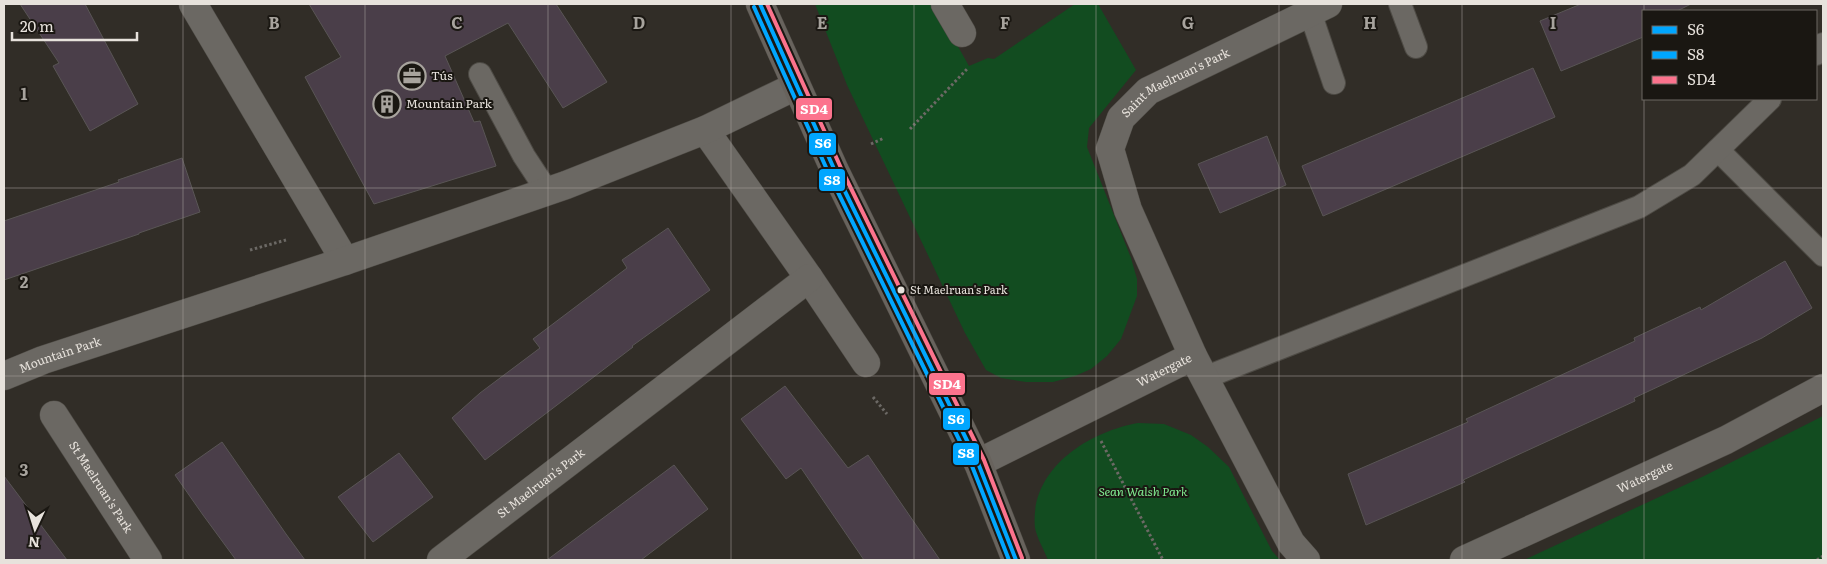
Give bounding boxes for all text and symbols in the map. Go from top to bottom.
scale bar [12,10,138,42]
text: B [268,10,280,34]
text: C [451,10,463,34]
text: D [633,10,645,34]
text: E [817,10,828,34]
text: F [1000,10,1010,34]
text: G [1182,10,1194,34]
text: H [1363,10,1377,34]
text: I [1550,10,1556,34]
legend [1642,10,1817,100]
text: 20 m [20,14,54,37]
text: S6 [1687,17,1704,40]
text: S8 [1687,42,1704,65]
street label: Saint Maelruan's Park [1117,43,1233,121]
office icon: Tús [397,61,427,91]
place label: Tús [431,66,453,84]
text: SD4 [1687,67,1716,90]
text: 1 [21,81,28,105]
building icon: Mountain Park [372,89,402,119]
place label: Mountain Park [406,94,493,112]
line badge: SD4 [795,97,833,121]
text: SD4 [800,98,829,118]
line badge: S6 [808,132,837,156]
text: S6 [815,132,831,152]
line badge: S8 [818,168,846,192]
text: S8 [824,169,840,189]
text: 2 [20,269,29,293]
place label: St Maelruan's Park [910,281,1008,297]
marker: St Maelruan's Park [896,285,906,295]
street label: Mountain Park [16,331,104,377]
street label: Watergate [1133,348,1194,391]
line badge: SD4 [928,372,966,396]
text: SD4 [933,373,962,393]
line badge: S6 [942,407,971,431]
text: S6 [948,408,964,428]
street label: St Maelruan's Park [65,437,138,537]
line badge: S8 [952,442,980,466]
text: S8 [958,442,974,462]
street label: St Maelruan's Park [493,443,589,522]
street label: Watergate [1614,456,1675,497]
text: 3 [20,457,29,481]
park label: Sean Walsh Park [1098,482,1188,500]
north arrow [10,504,60,554]
text: N [27,533,41,553]

